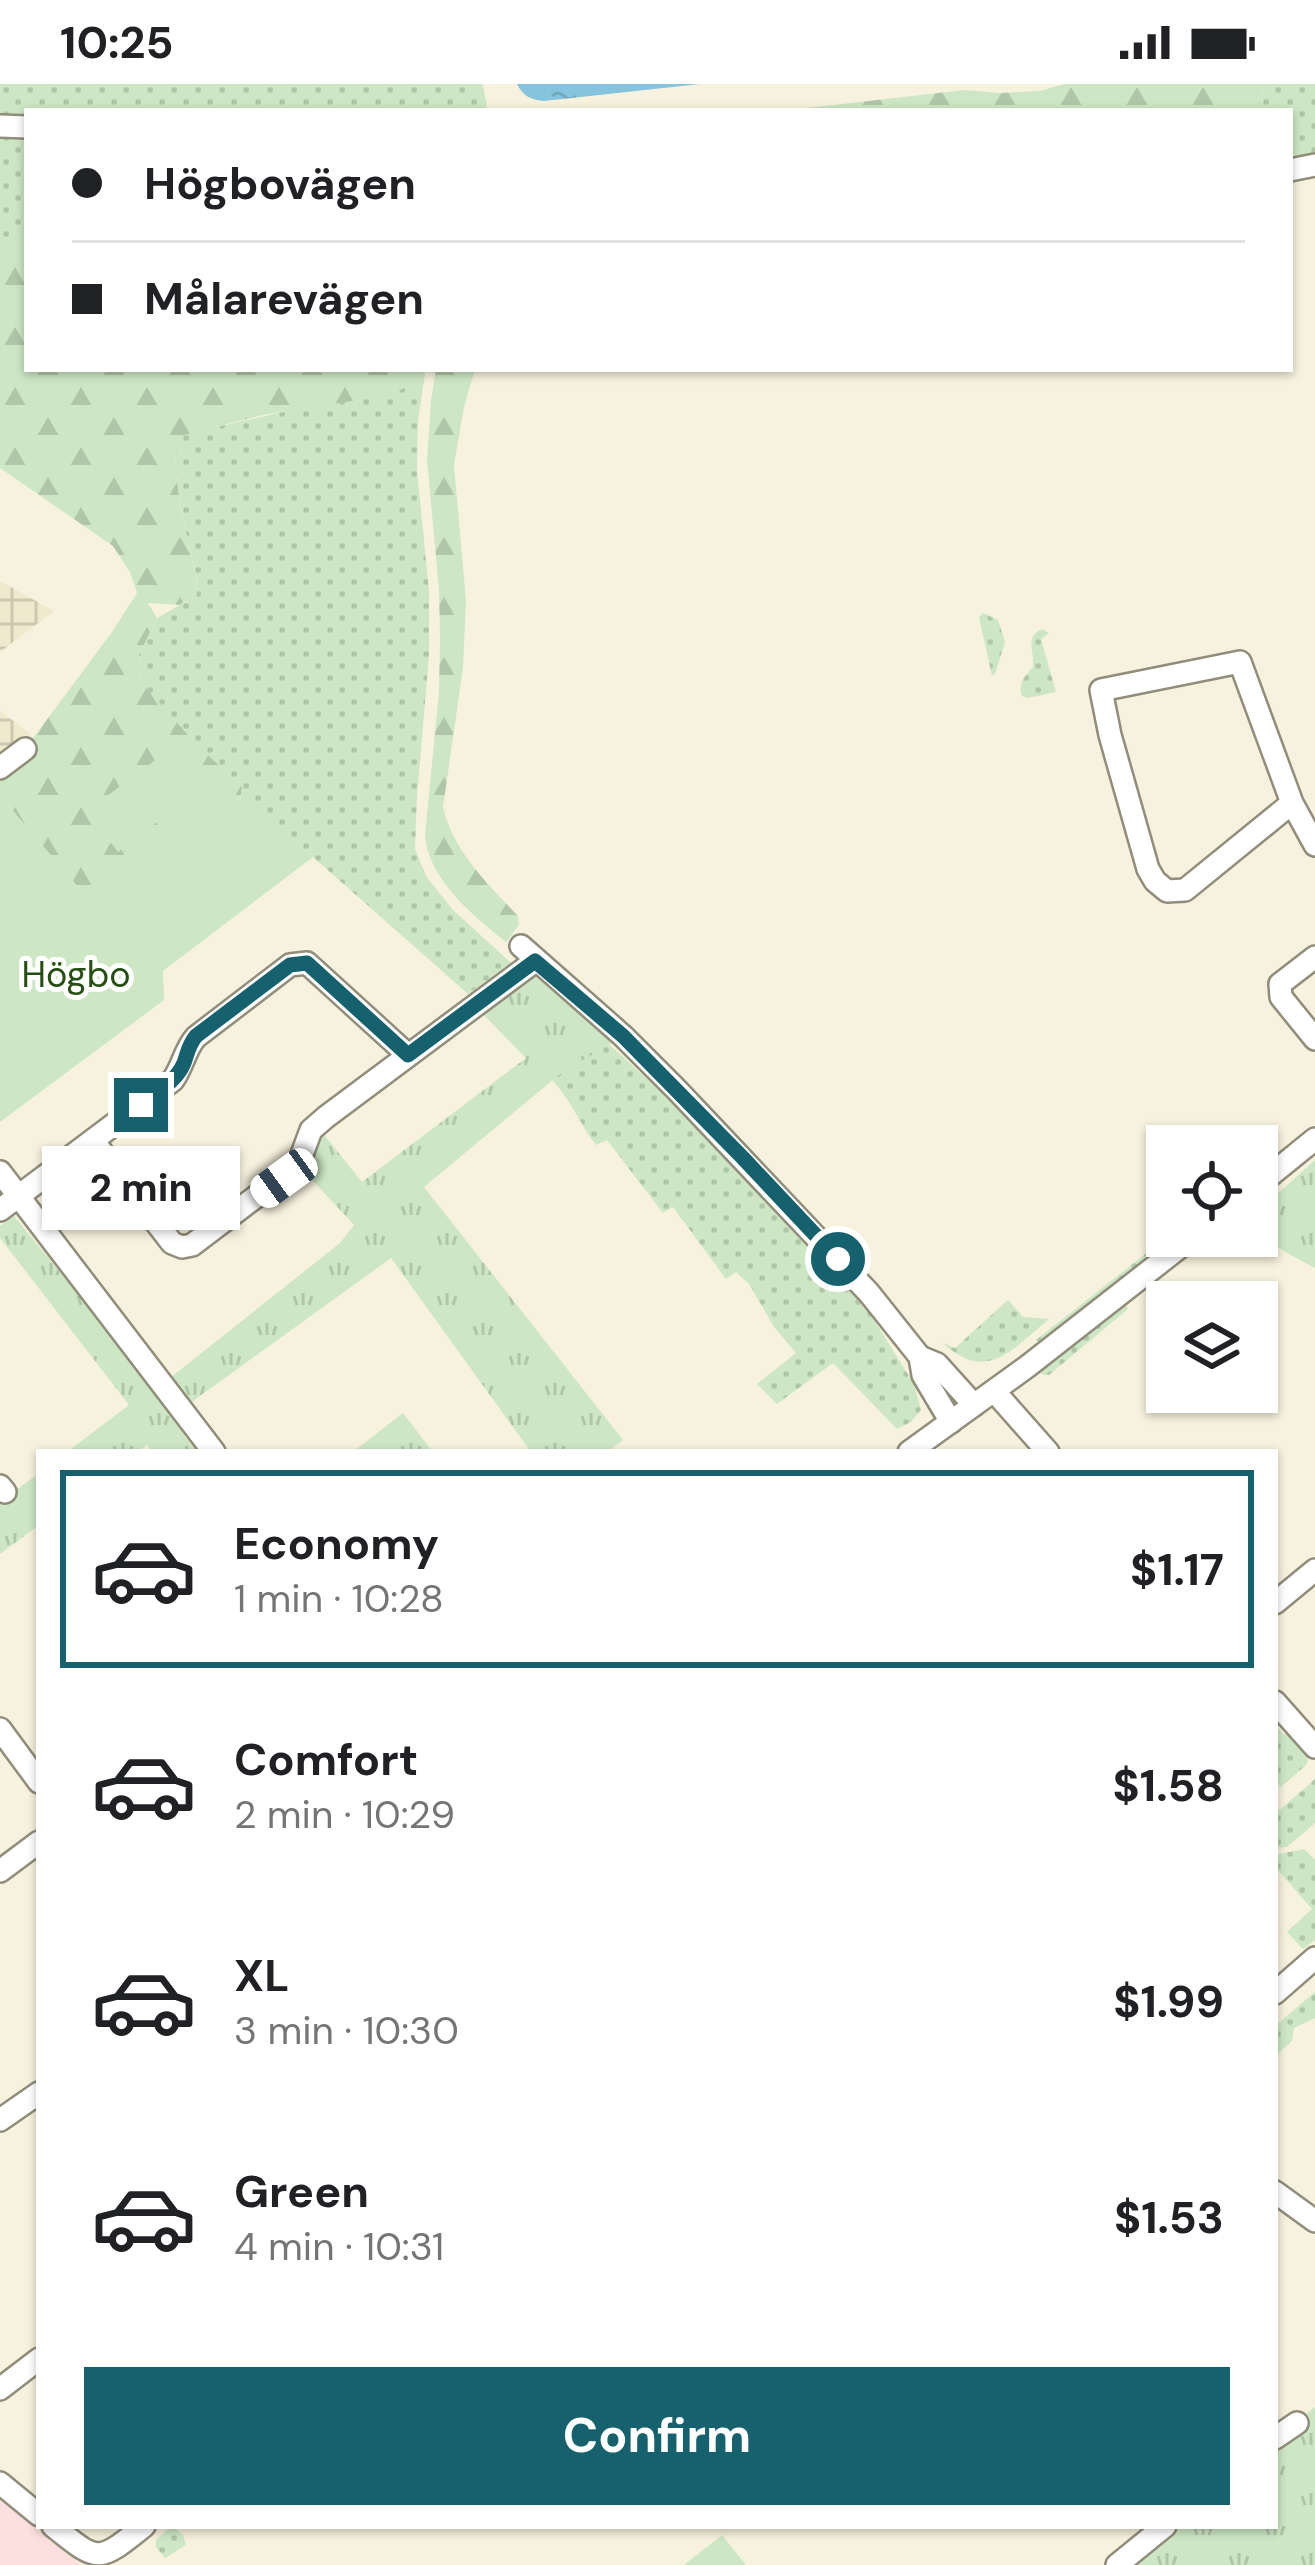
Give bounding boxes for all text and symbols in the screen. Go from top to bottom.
text: 10:25 [60,13,173,72]
text: Högbovägen [144,154,416,213]
text: Målarevägen [144,269,424,328]
park label: Högbo [21,951,131,998]
route end [114,1078,168,1132]
map controls [1146,1125,1278,1413]
button: locate [1146,1125,1278,1257]
car [244,1142,324,1214]
callout: 2 min [42,1147,240,1231]
text: 2 min [89,1162,193,1213]
route start [811,1232,865,1286]
button: layers [1146,1281,1278,1413]
text: Economy [234,1514,439,1573]
icon: car [90,1515,198,1623]
text: $1.17 [1130,1540,1224,1599]
text: 1 min · 10:28 [234,1573,444,1624]
text: Comfort [234,1730,418,1789]
icon: car [90,1731,198,1839]
text: $1.58 [1113,1756,1224,1815]
text: 2 min · 10:29 [234,1789,455,1840]
text: XL [234,1946,289,2005]
icon: car [90,1947,198,2055]
text: $1.99 [1113,1972,1224,2031]
text: 3 min · 10:30 [234,2005,459,2056]
text: Green [234,2162,369,2221]
icon: car [90,2163,198,2271]
text: $1.53 [1114,2188,1224,2247]
text: 4 min · 10:31 [234,2221,444,2272]
button: Confirm [84,2367,1230,2505]

